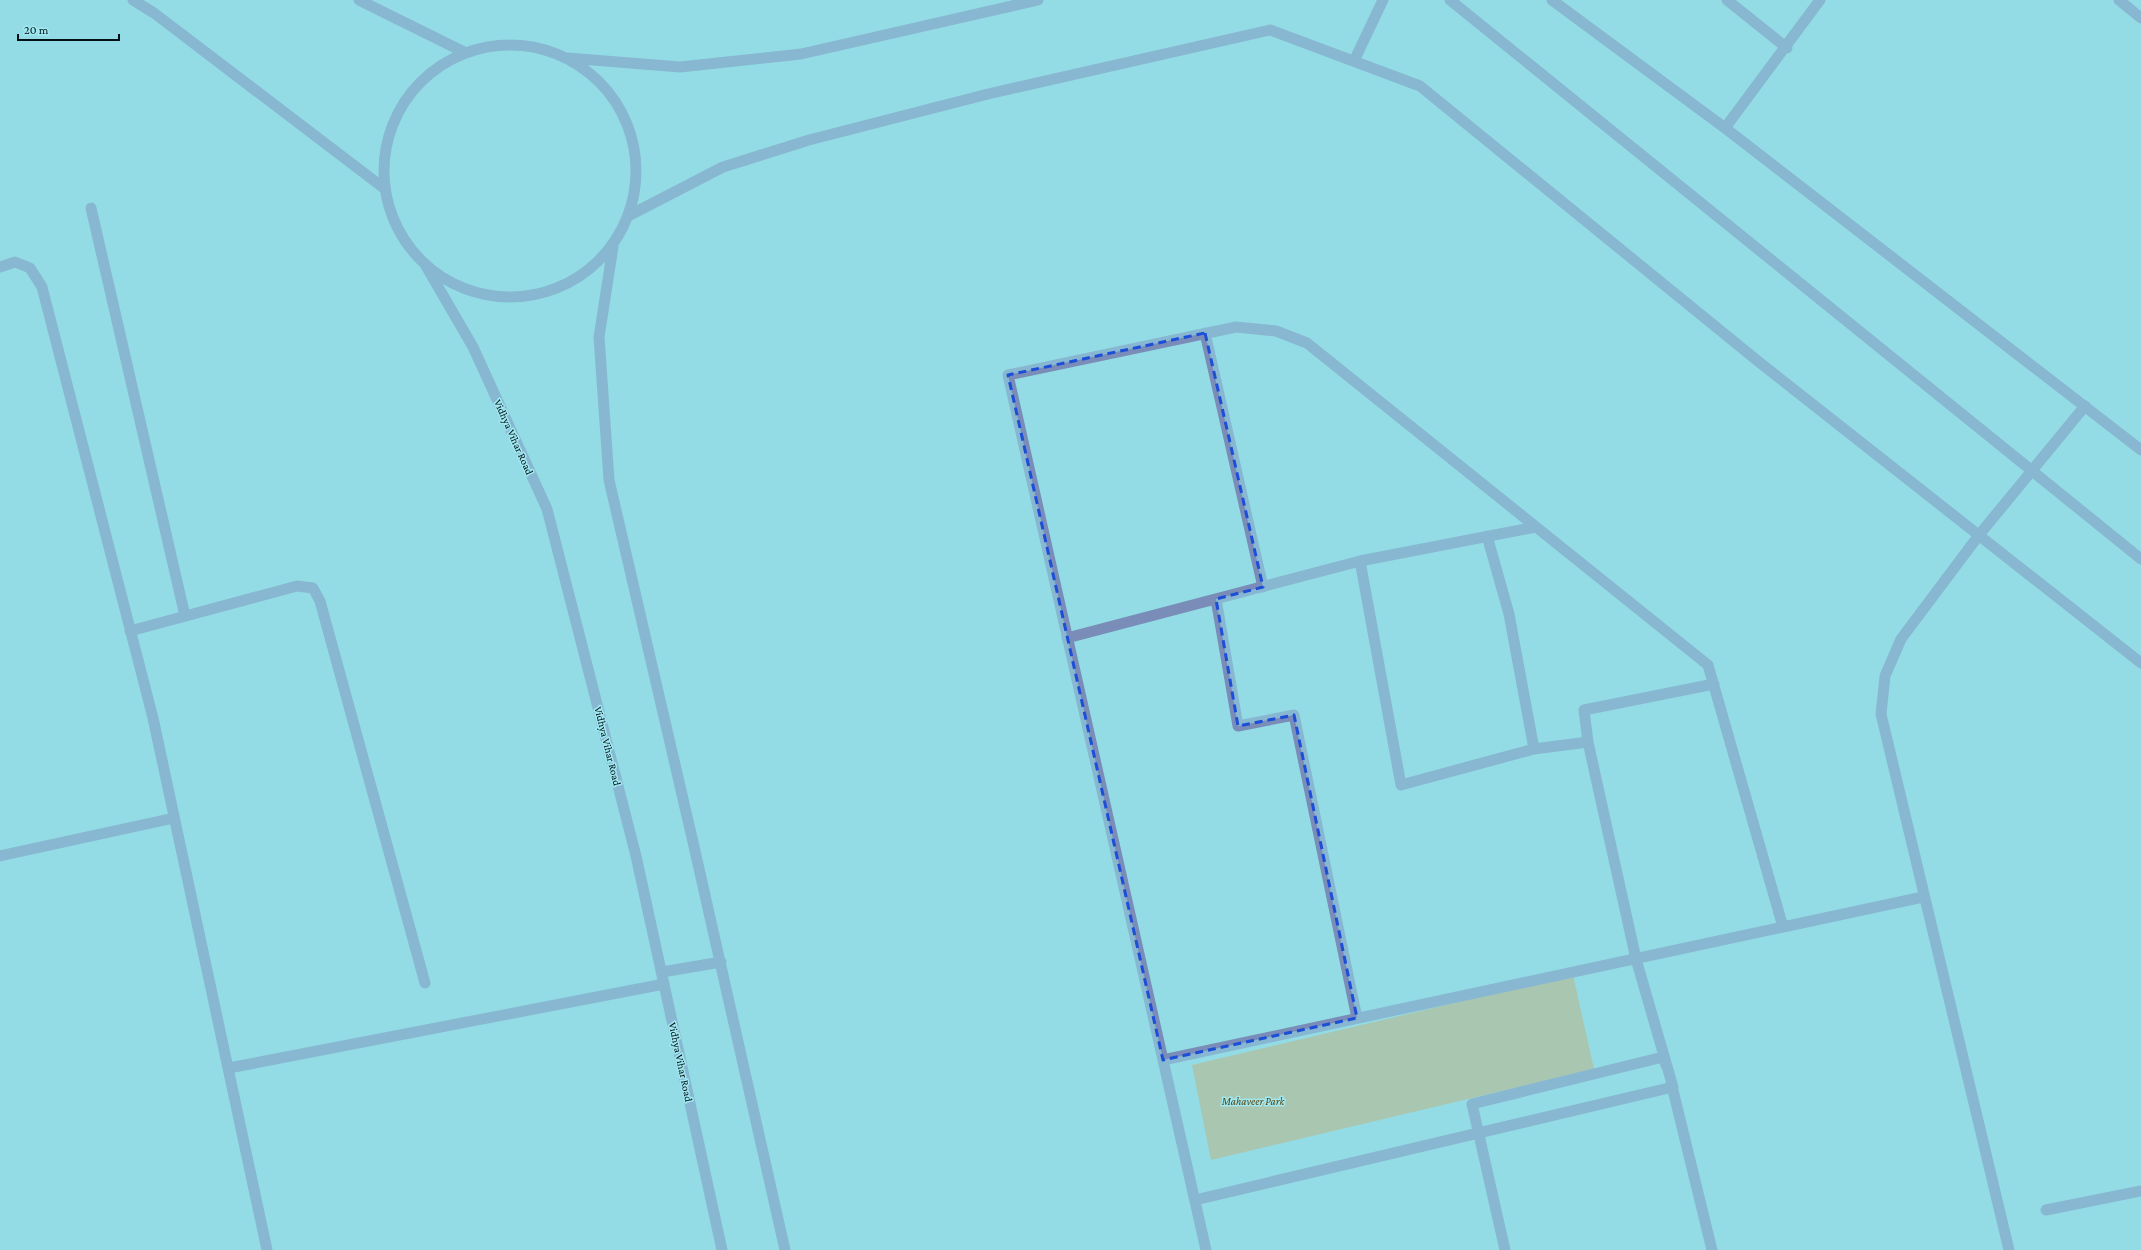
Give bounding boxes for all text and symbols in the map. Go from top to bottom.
scale bar [18,16,119,42]
text: 20 m [24,23,49,37]
street label: Vidhya Vihar Road [491,398,536,477]
street label: Vidhya Vihar Road [591,705,624,787]
street label: Vidhya Vihar Road [666,1021,695,1103]
park label: Mahaveer Park [1221,1095,1286,1107]

